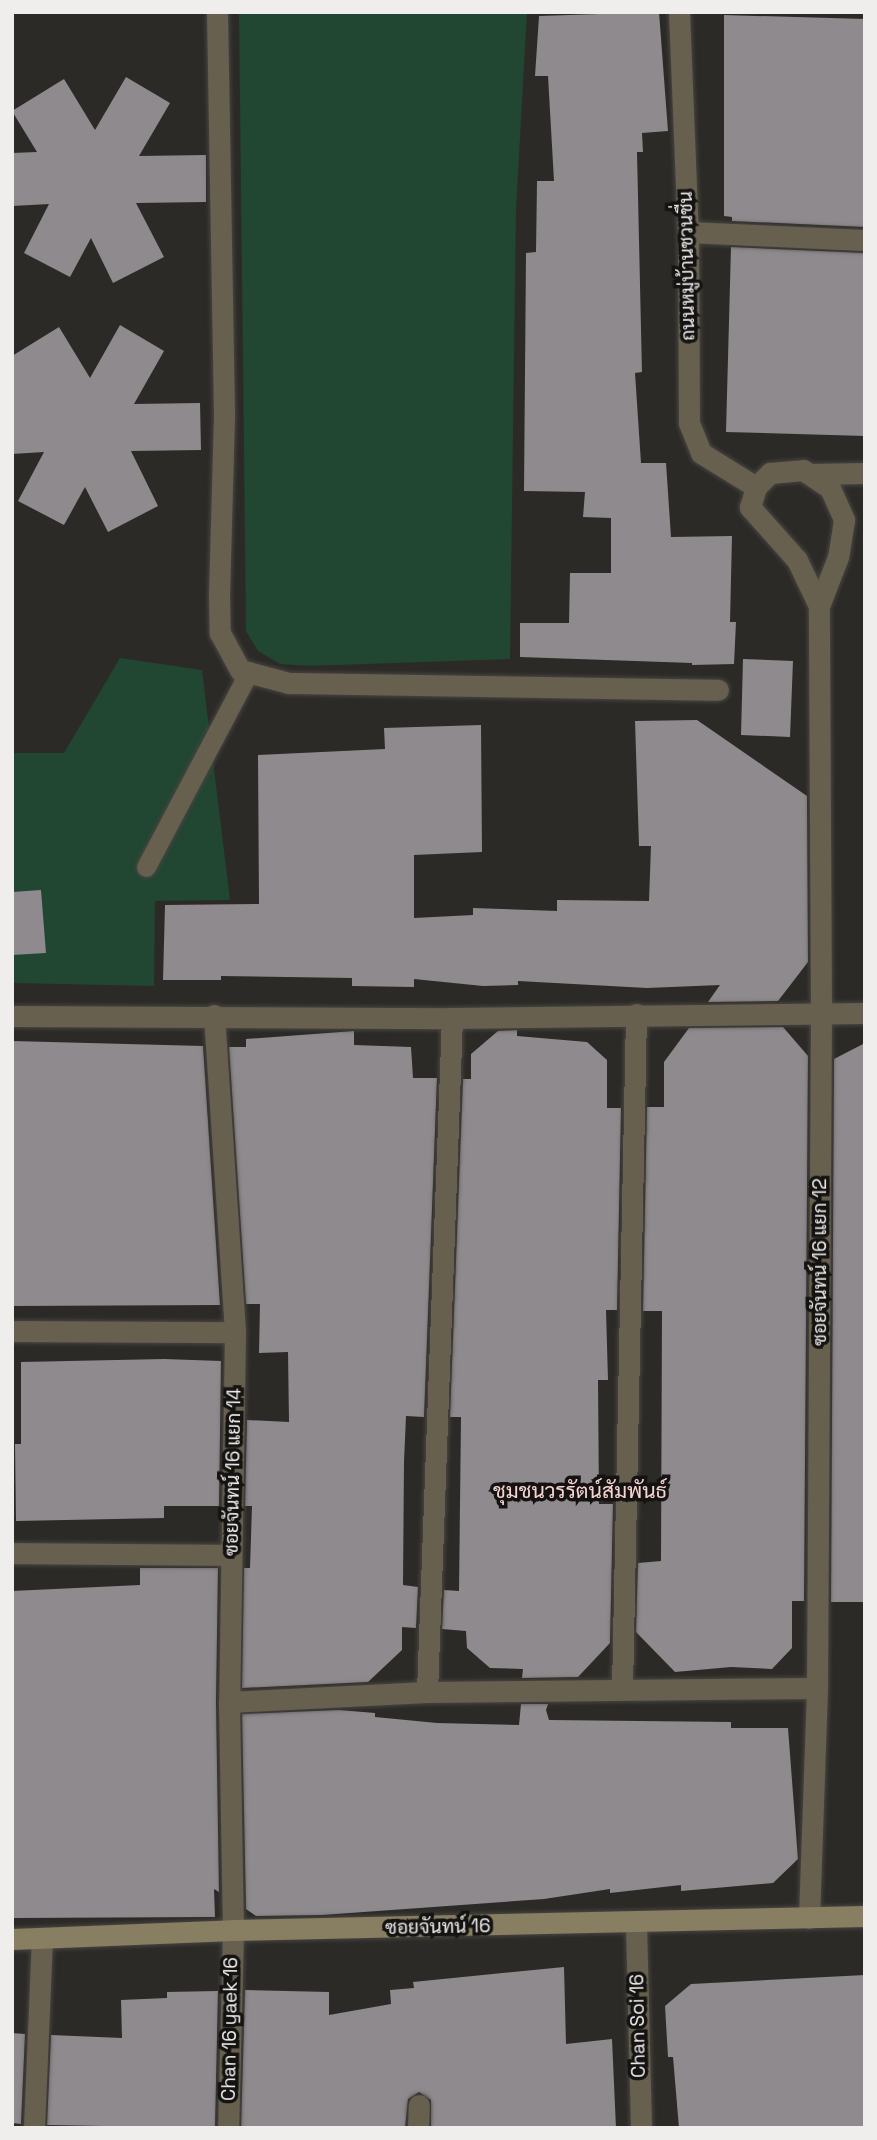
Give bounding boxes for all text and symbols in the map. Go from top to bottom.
street label: ถนนหมู่บ้านชวนชื่น [674,191,700,341]
street label: ซอยจันทน์ 16 แยก 12 [809,1178,831,1346]
street label: ซอยจันทน์ 16 แยก 14 [220,1388,246,1556]
district label: ชุมชนวรรัตน์สัมพันธ์ [493,1478,667,1504]
street label: ซอยจันทน์ 16 [385,1915,491,1939]
street label: Chan 16 yaek 16 [217,1957,243,2101]
street label: Chan Soi 16 [626,1974,650,2078]

